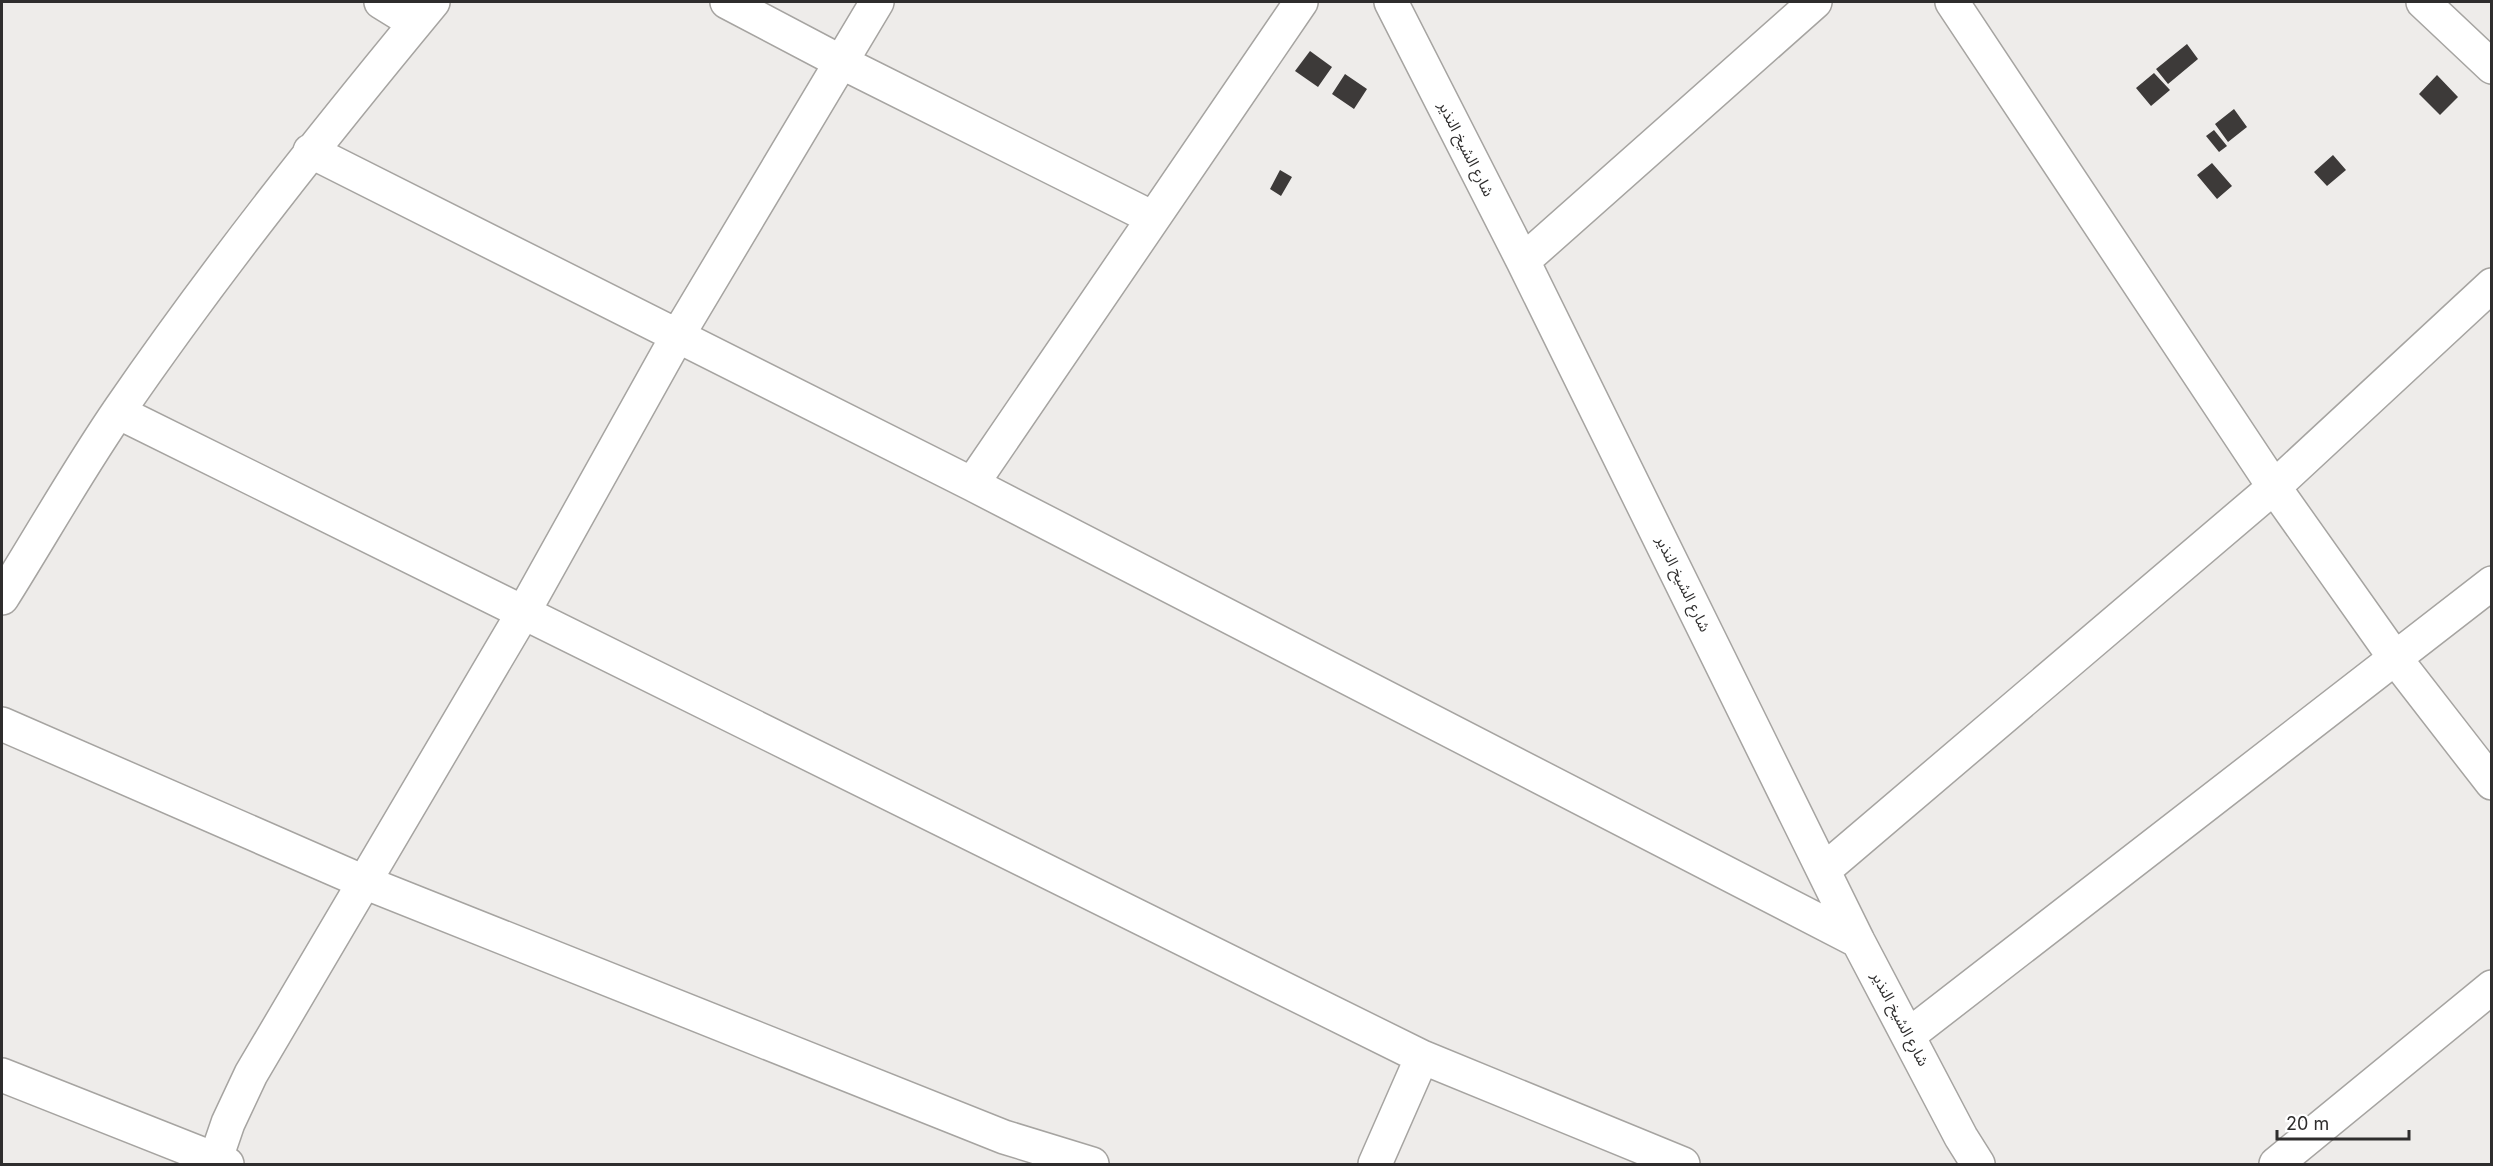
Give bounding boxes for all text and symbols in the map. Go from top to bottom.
street label: شارع الشيخ النذير [1431,97,1499,201]
street label: شارع الشيخ النذير [1649,532,1715,636]
street label: شارع الشيخ النذير [1864,967,1933,1071]
scale bar [2277,1103,2409,1141]
text: 20 m [2286,1113,2329,1134]

